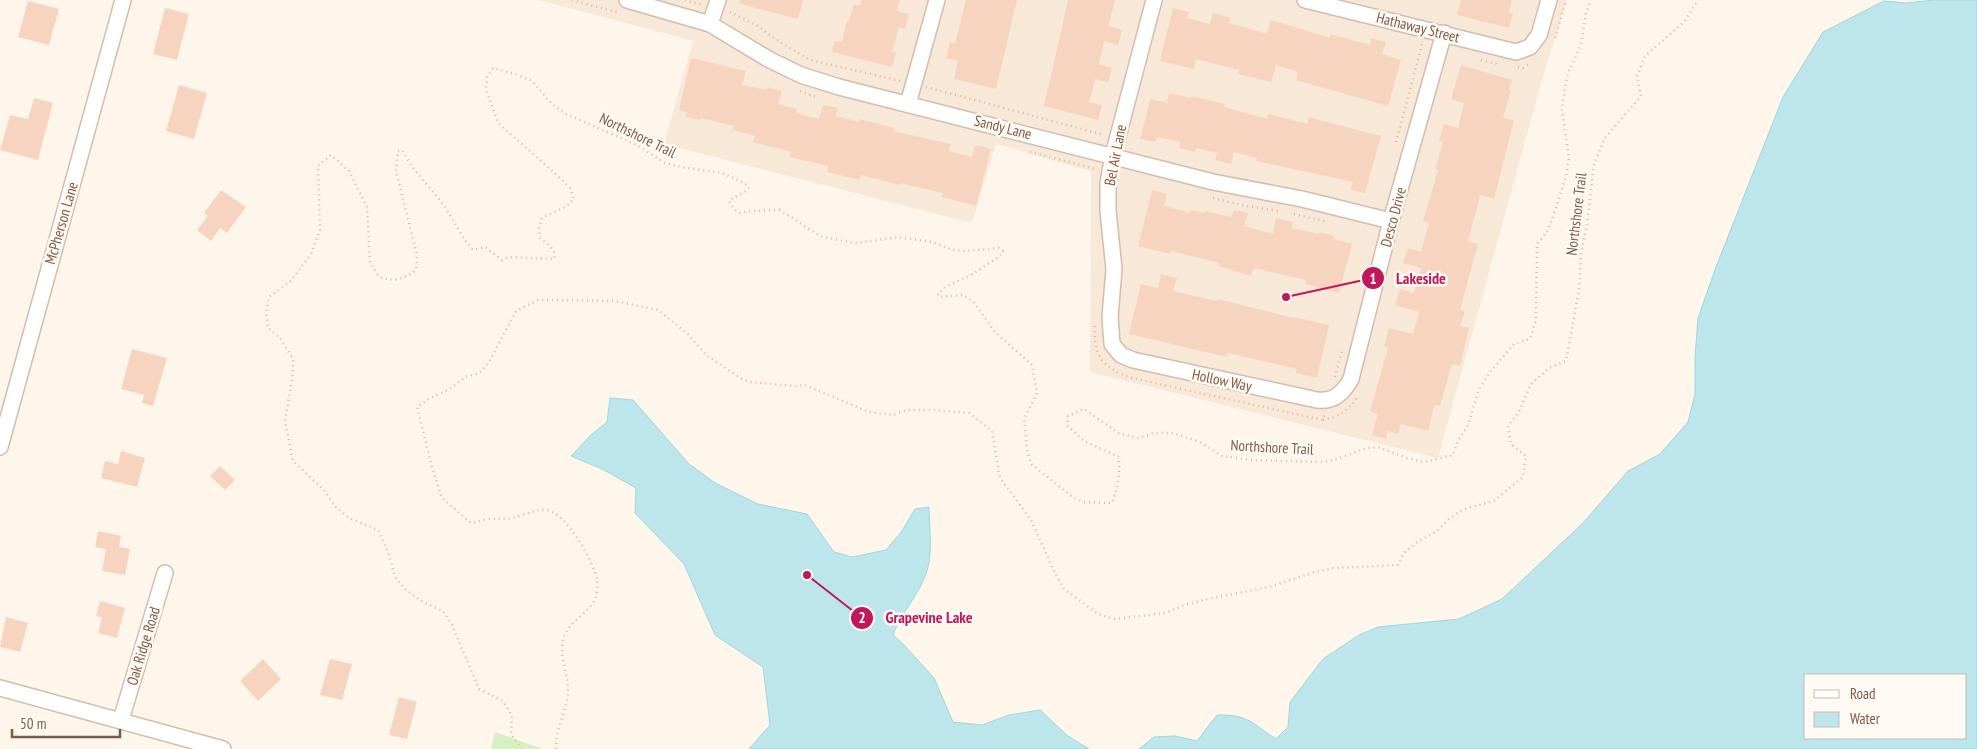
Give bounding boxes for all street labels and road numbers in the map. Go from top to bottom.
street label: Hathaway Street [1374,7,1462,47]
street label: Northshore Trail [596,108,680,162]
street label: Sandy Lane [972,111,1034,143]
street label: Bel Air Lane [1100,123,1130,187]
street label: Northshore Trail [1561,171,1591,256]
street label: McPherson Lane [40,180,82,266]
street label: Desco Drive [1376,185,1410,249]
street label: Hollow Way [1190,364,1254,396]
street label: Northshore Trail [1230,435,1315,459]
street label: Oak Ridge Road [122,604,164,688]

